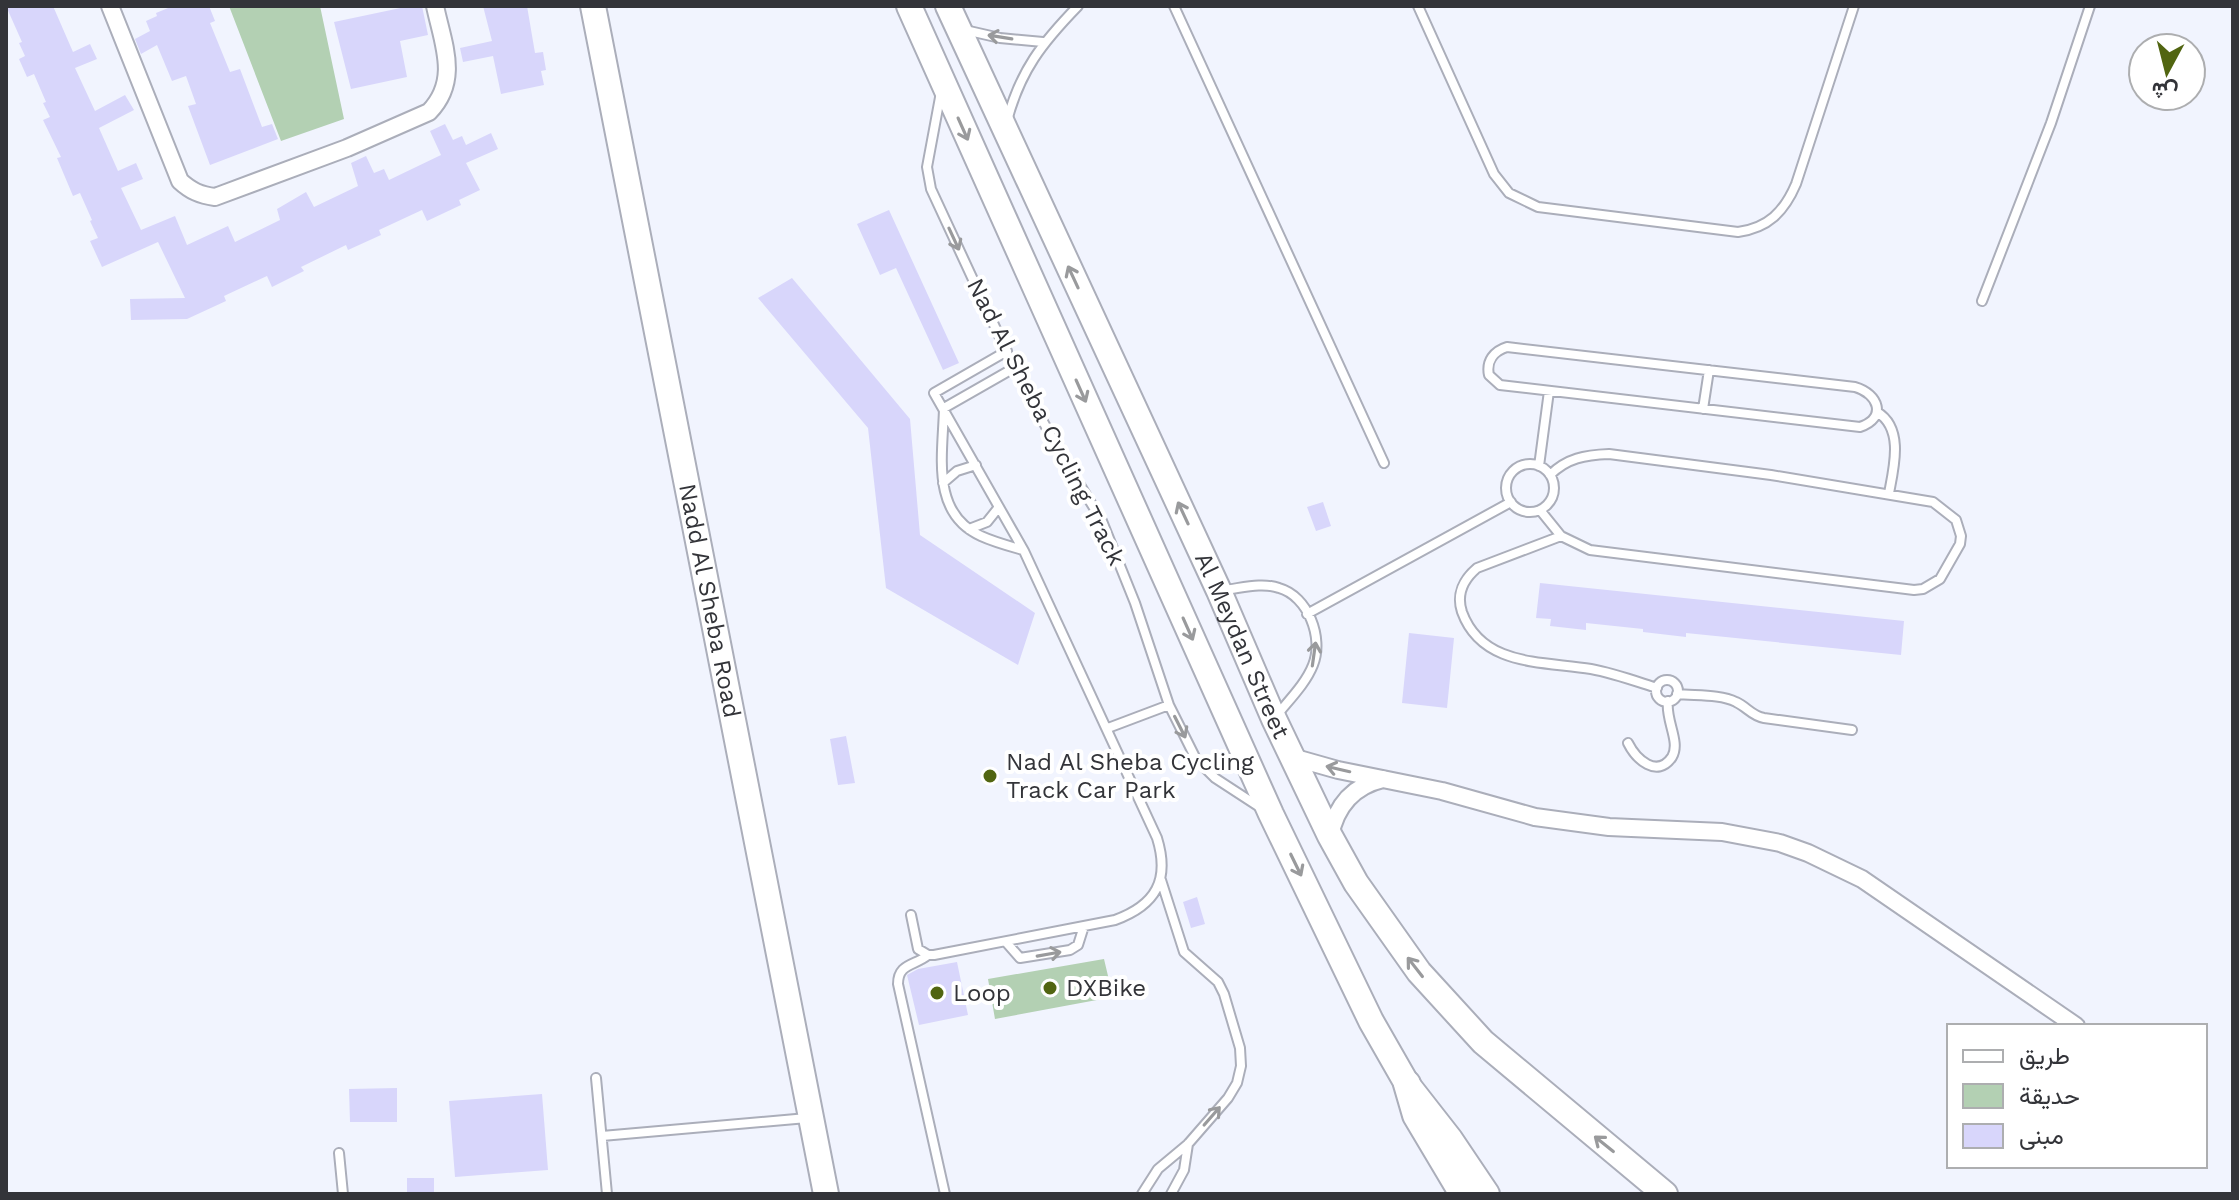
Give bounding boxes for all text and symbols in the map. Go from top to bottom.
one-way arrow [987,29,1013,44]
north arrow [2127,32,2207,112]
text: ش [2150,76,2179,105]
one-way arrow [956,116,971,141]
one-way arrow [947,226,962,250]
one-way arrow [1065,265,1080,289]
street label: Nad Al Sheba Cycling Track [961,274,1131,571]
one-way arrow [1074,379,1089,403]
street label: Nadd Al Sheba Road [673,481,746,720]
one-way arrow [1175,501,1190,525]
street label: Al Meydan Street [1189,548,1295,743]
one-way arrow [1181,616,1196,640]
one-way arrow [1307,641,1322,667]
one-way arrow [1173,715,1188,739]
place label: Nad Al Sheba Cycling Track Car Park [1006,748,1254,804]
one-way arrow [1325,761,1351,776]
marker: Nad Al Sheba Cycling Track Car Park [981,767,999,785]
one-way arrow [1289,852,1304,876]
one-way arrow [1036,945,1061,960]
one-way arrow [1406,957,1424,978]
place label: DXBike [1066,974,1146,1002]
place label: Loop [953,979,1011,1007]
marker: DXBike [1041,979,1059,997]
marker: Loop [928,984,946,1002]
legend [1947,1024,2207,1168]
text: طريق [2019,1042,2070,1071]
text: حديقة [2019,1082,2080,1110]
one-way arrow [1203,1106,1221,1127]
text: مبنى [2019,1122,2064,1150]
one-way arrow [1595,1135,1615,1153]

